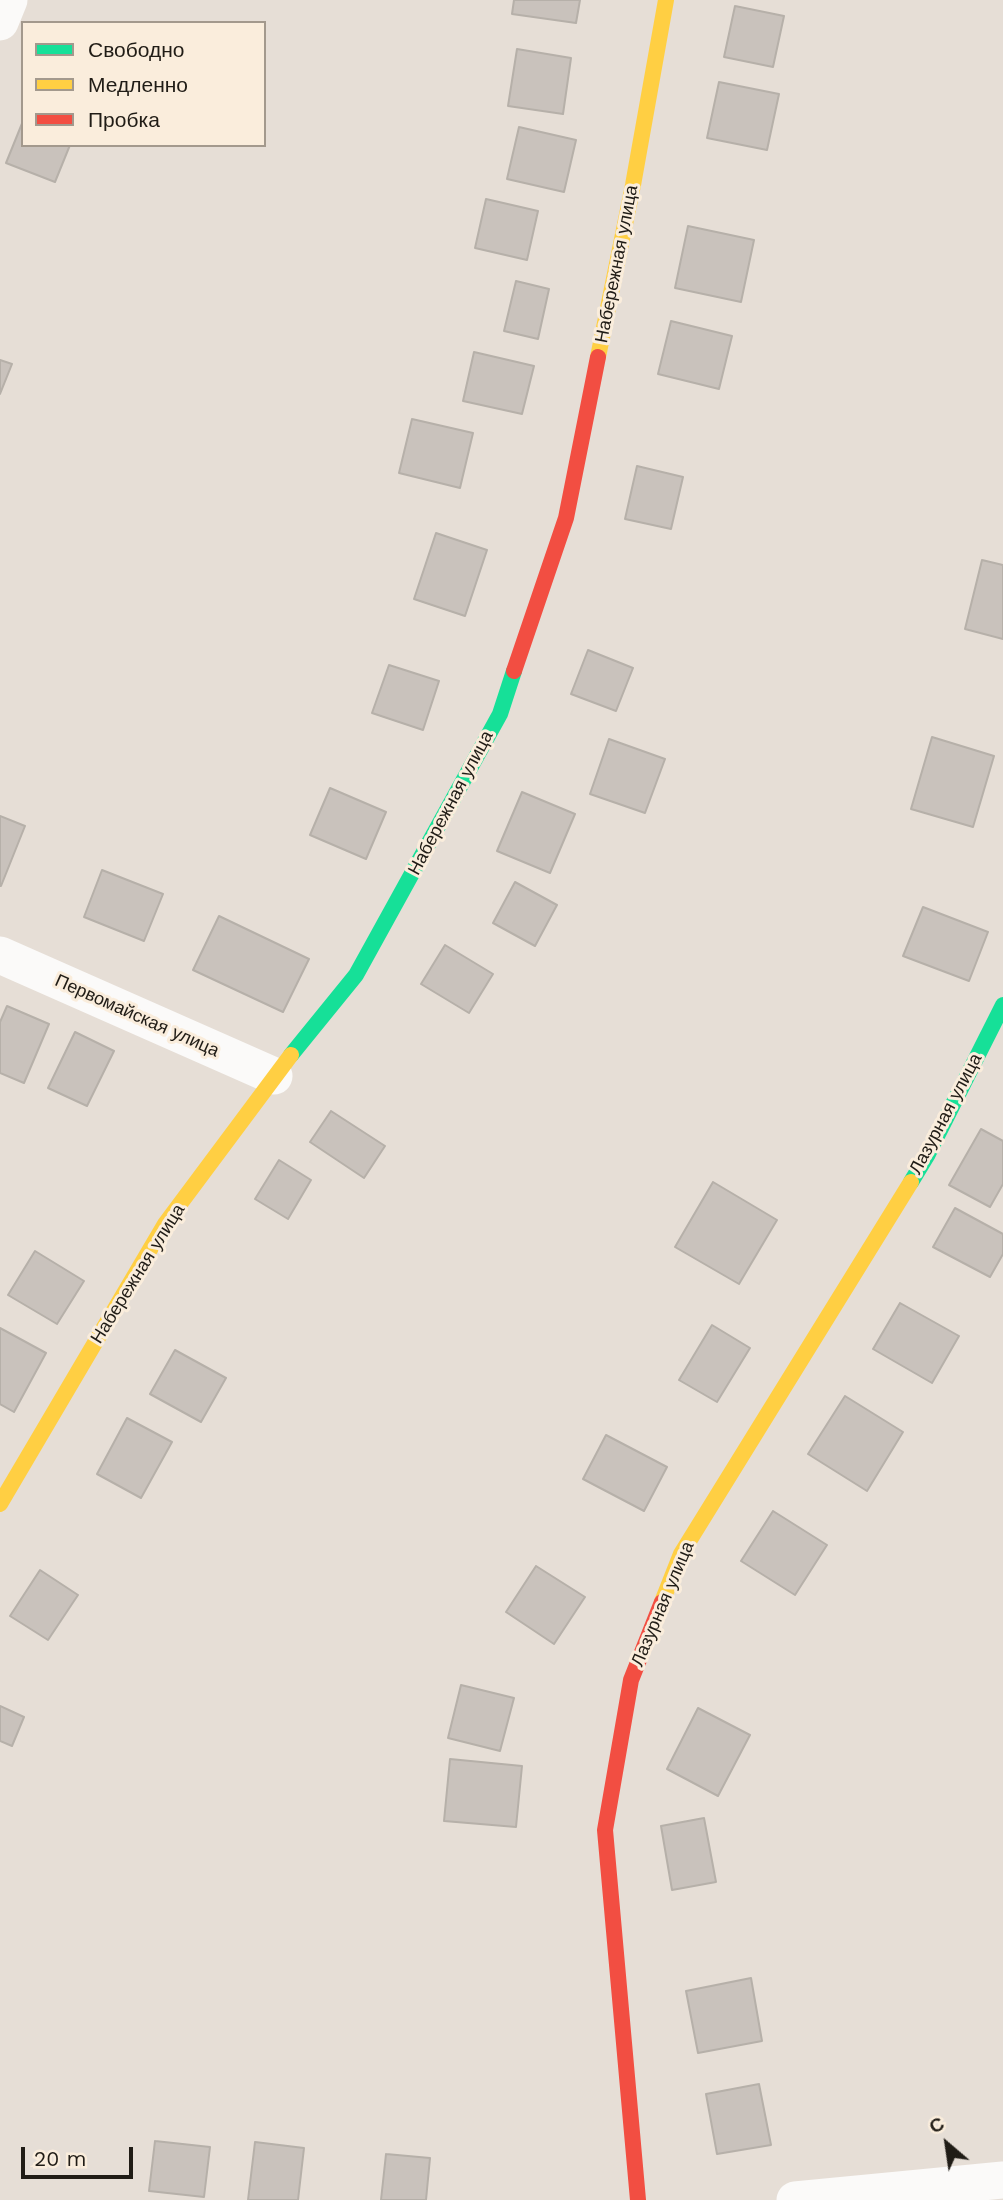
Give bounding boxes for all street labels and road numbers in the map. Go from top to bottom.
street label: Набережная улица [591,183,643,345]
street label: Набережная улица [404,727,498,879]
street label: Первомайская улица [52,970,222,1062]
street label: Лазурная улица [905,1050,987,1178]
street label: Набережная улица [86,1200,190,1348]
street label: Лазурная улица [627,1538,699,1670]

